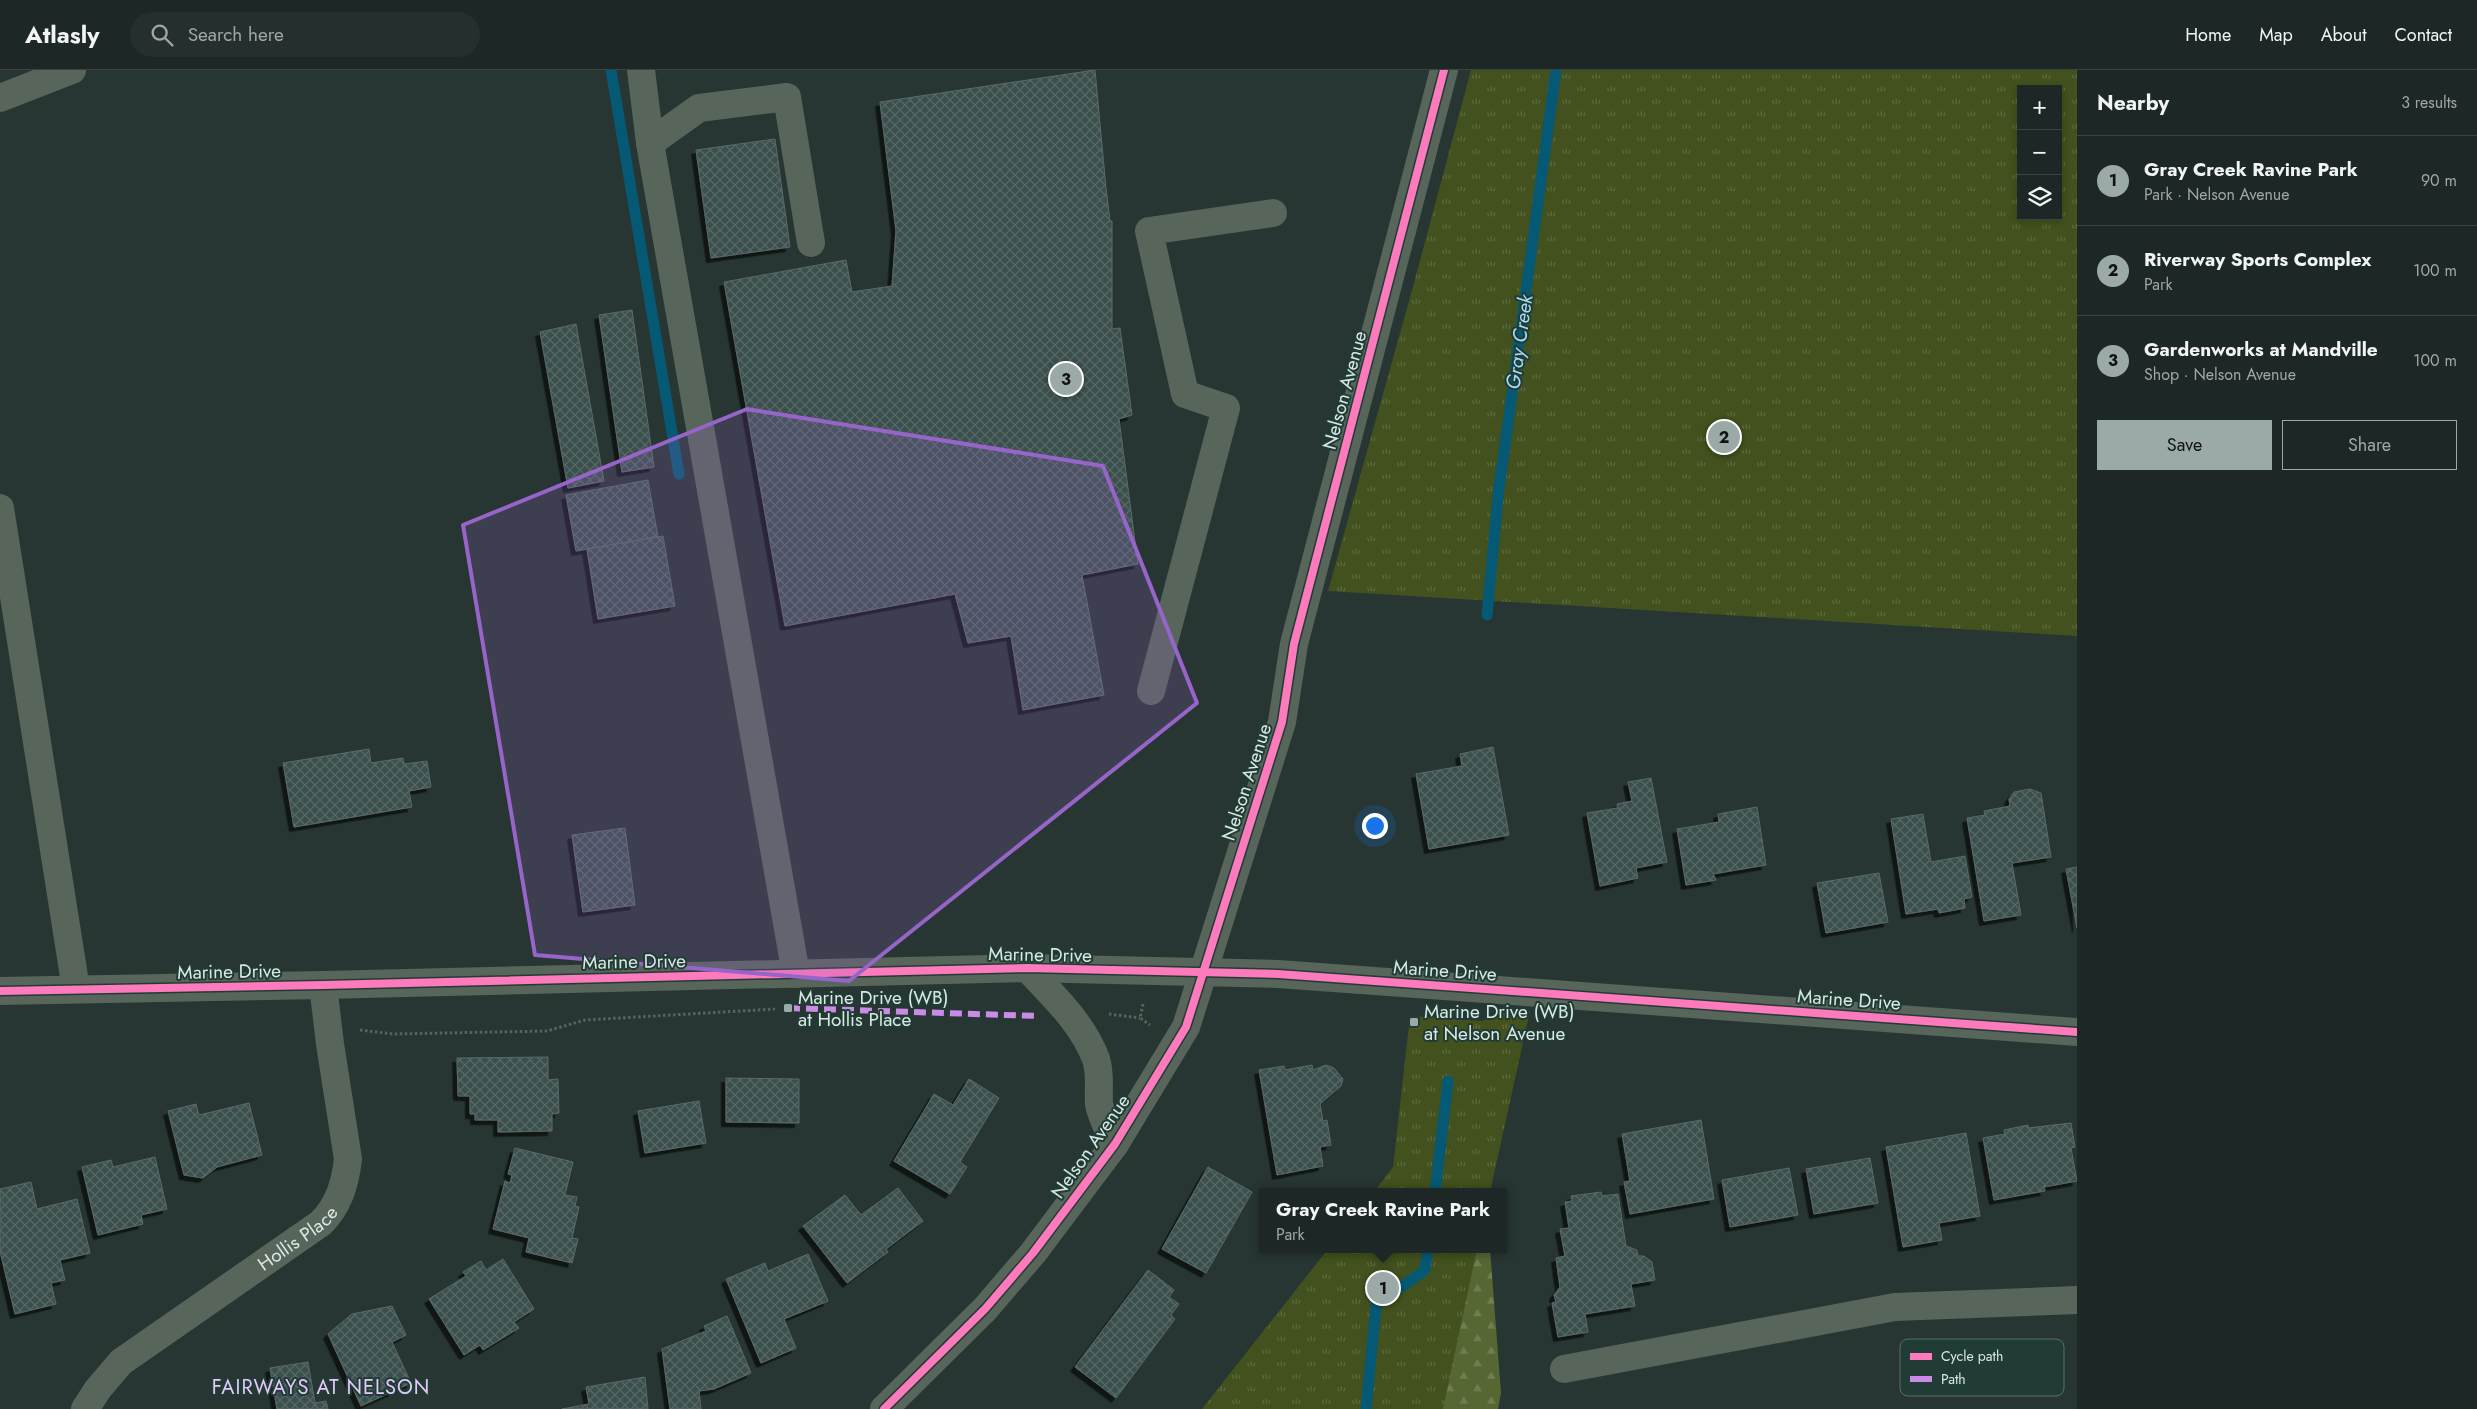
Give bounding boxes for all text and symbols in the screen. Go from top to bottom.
search box [130,12,480,57]
text: Atlasly [25,17,100,52]
icon: search [148,21,176,49]
text: Search here [188,21,284,48]
text: Home [2185,22,2231,48]
text: Map [2259,22,2293,48]
text: About [2321,22,2366,48]
text: Contact [2394,22,2452,48]
map controls [2017,85,2062,220]
button: + [2017,85,2062,130]
text: Nearby [2097,88,2169,118]
text: 3 results [2401,91,2457,114]
button: − [2017,130,2062,175]
text: Gray Creek Ravine Park [2144,156,2358,183]
text: 1 [2109,169,2117,192]
text: 90 m [2421,169,2457,192]
button: layers [2017,175,2062,220]
text: Park · Nelson Avenue [2144,183,2289,206]
text: Riverway Sports Complex [2144,246,2371,273]
text: 2 [2108,259,2118,282]
text: 100 m [2413,259,2457,282]
text: Park [2144,273,2173,296]
water label: Gray Creek [1498,291,1541,391]
street label: Nelson Avenue [1316,328,1373,452]
text: Gardenworks at Mandville [2144,336,2378,363]
text: 3 [2108,349,2118,372]
text: 100 m [2413,349,2457,372]
pin: 3 [1050,360,1082,398]
text: Shop · Nelson Avenue [2144,363,2296,386]
pin: 2 [1708,418,1740,456]
button: Save [2097,420,2272,470]
button: Share [2282,420,2457,470]
street label: Nelson Avenue [1215,720,1278,844]
your location [1362,813,1388,839]
street label: Marine Drive [988,940,1092,969]
street label: Marine Drive [582,947,686,976]
street label: Marine Drive [1392,953,1498,988]
street label: Marine Drive [177,957,281,986]
street label: Marine Drive [1796,982,1902,1017]
place label: Marine Drive (WB) at Hollis Place [798,984,949,1033]
place label: Marine Drive (WB) at Nelson Avenue [1424,998,1575,1047]
marker: Marine Drive (WB) at Hollis Place [782,1002,794,1014]
marker: Marine Drive (WB) at Nelson Avenue [1408,1016,1420,1028]
street label: Nelson Avenue [1044,1088,1137,1204]
popup [1259,1188,1507,1253]
text: Gray Creek Ravine Park [1276,1196,1490,1223]
street label: Hollis Place [252,1200,345,1277]
text: Park [1276,1223,1305,1246]
pin: 1 [1367,1269,1399,1307]
legend [1900,1339,2064,1396]
text: Cycle path [1941,1346,2003,1366]
text: Path [1941,1369,1966,1389]
district label: FAIRWAYS AT NELSON [212,1373,430,1402]

